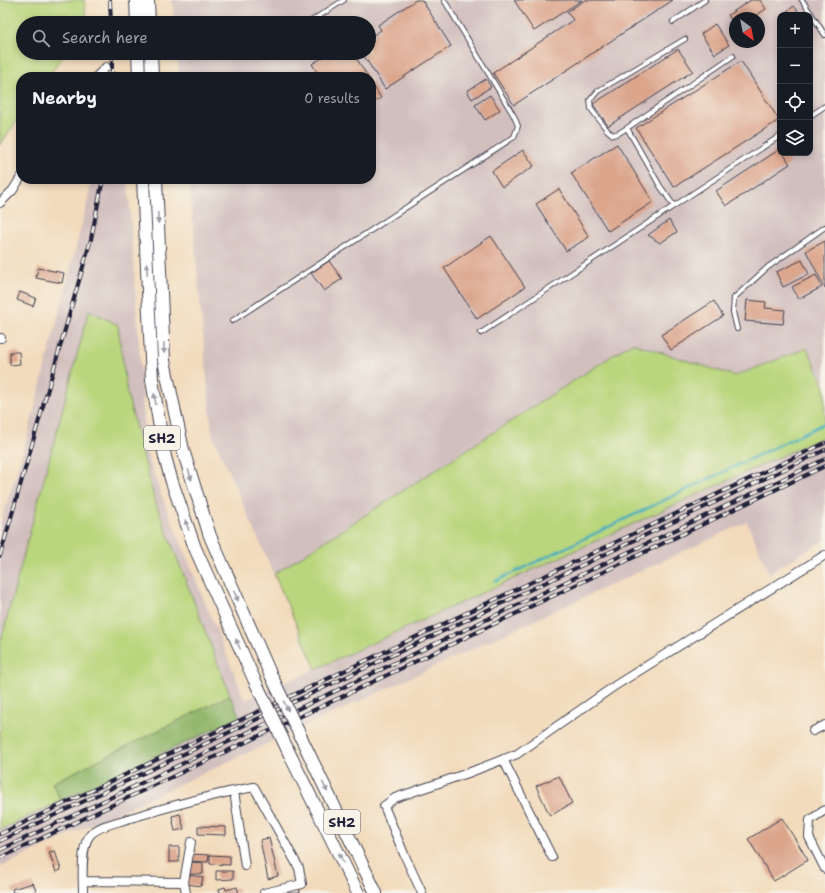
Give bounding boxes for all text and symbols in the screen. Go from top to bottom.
north arrow [729,12,765,48]
map controls [777,12,813,156]
button: + [777,12,813,48]
search box [16,16,376,60]
icon: search [30,27,52,49]
text: Search here [62,28,148,48]
button: − [777,48,813,84]
button: locate [777,84,813,120]
text: Nearby [32,87,97,109]
text: 0 results [304,90,360,107]
button: layers [777,120,813,156]
one-way arrow [155,212,161,225]
one-way arrow [144,263,151,275]
one-way arrow [160,342,167,354]
one-way arrow [152,393,158,405]
road number: SH2 [144,426,180,450]
one-way arrow [187,469,193,481]
one-way arrow [183,518,189,530]
one-way arrow [233,591,239,602]
one-way arrow [235,638,241,649]
one-way arrow [283,700,289,711]
one-way arrow [322,781,328,793]
road number: SH2 [324,810,360,834]
one-way arrow [338,852,344,864]

